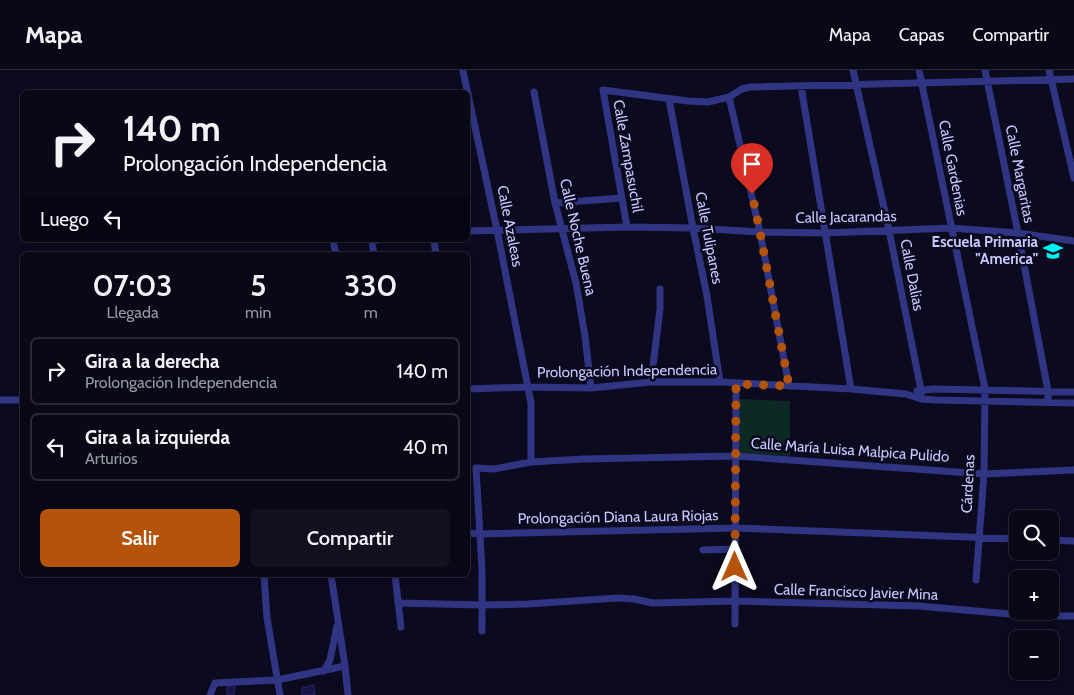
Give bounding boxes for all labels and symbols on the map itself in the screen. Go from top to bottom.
street label: Calle Zampasuchil [609,98,647,214]
street label: Calle Gardenias [935,119,971,217]
street label: Calle Margaritas [1002,123,1038,225]
pin [731,143,773,194]
street label: Calle Noche Buena [556,177,600,298]
street label: Calle Azaleas [493,184,527,268]
street label: Calle Tulipanes [691,190,727,286]
street label: Calle Jacarandas [795,207,897,227]
place label: Escuela Primaria "America" [932,233,1039,268]
street label: Calle Dalias [896,238,928,312]
school or university icon: Escuela Primaria "America" [1042,240,1064,262]
street label: Prolongación Independencia [537,360,718,382]
street label: Calle María Luisa Malpica Pulido [750,434,950,466]
street label: Cárdenas [957,454,979,514]
street label: Prolongación Diana Laura Riojas [517,506,719,528]
position arrow [708,540,760,592]
street label: Calle Francisco Javier Mina [774,580,939,604]

